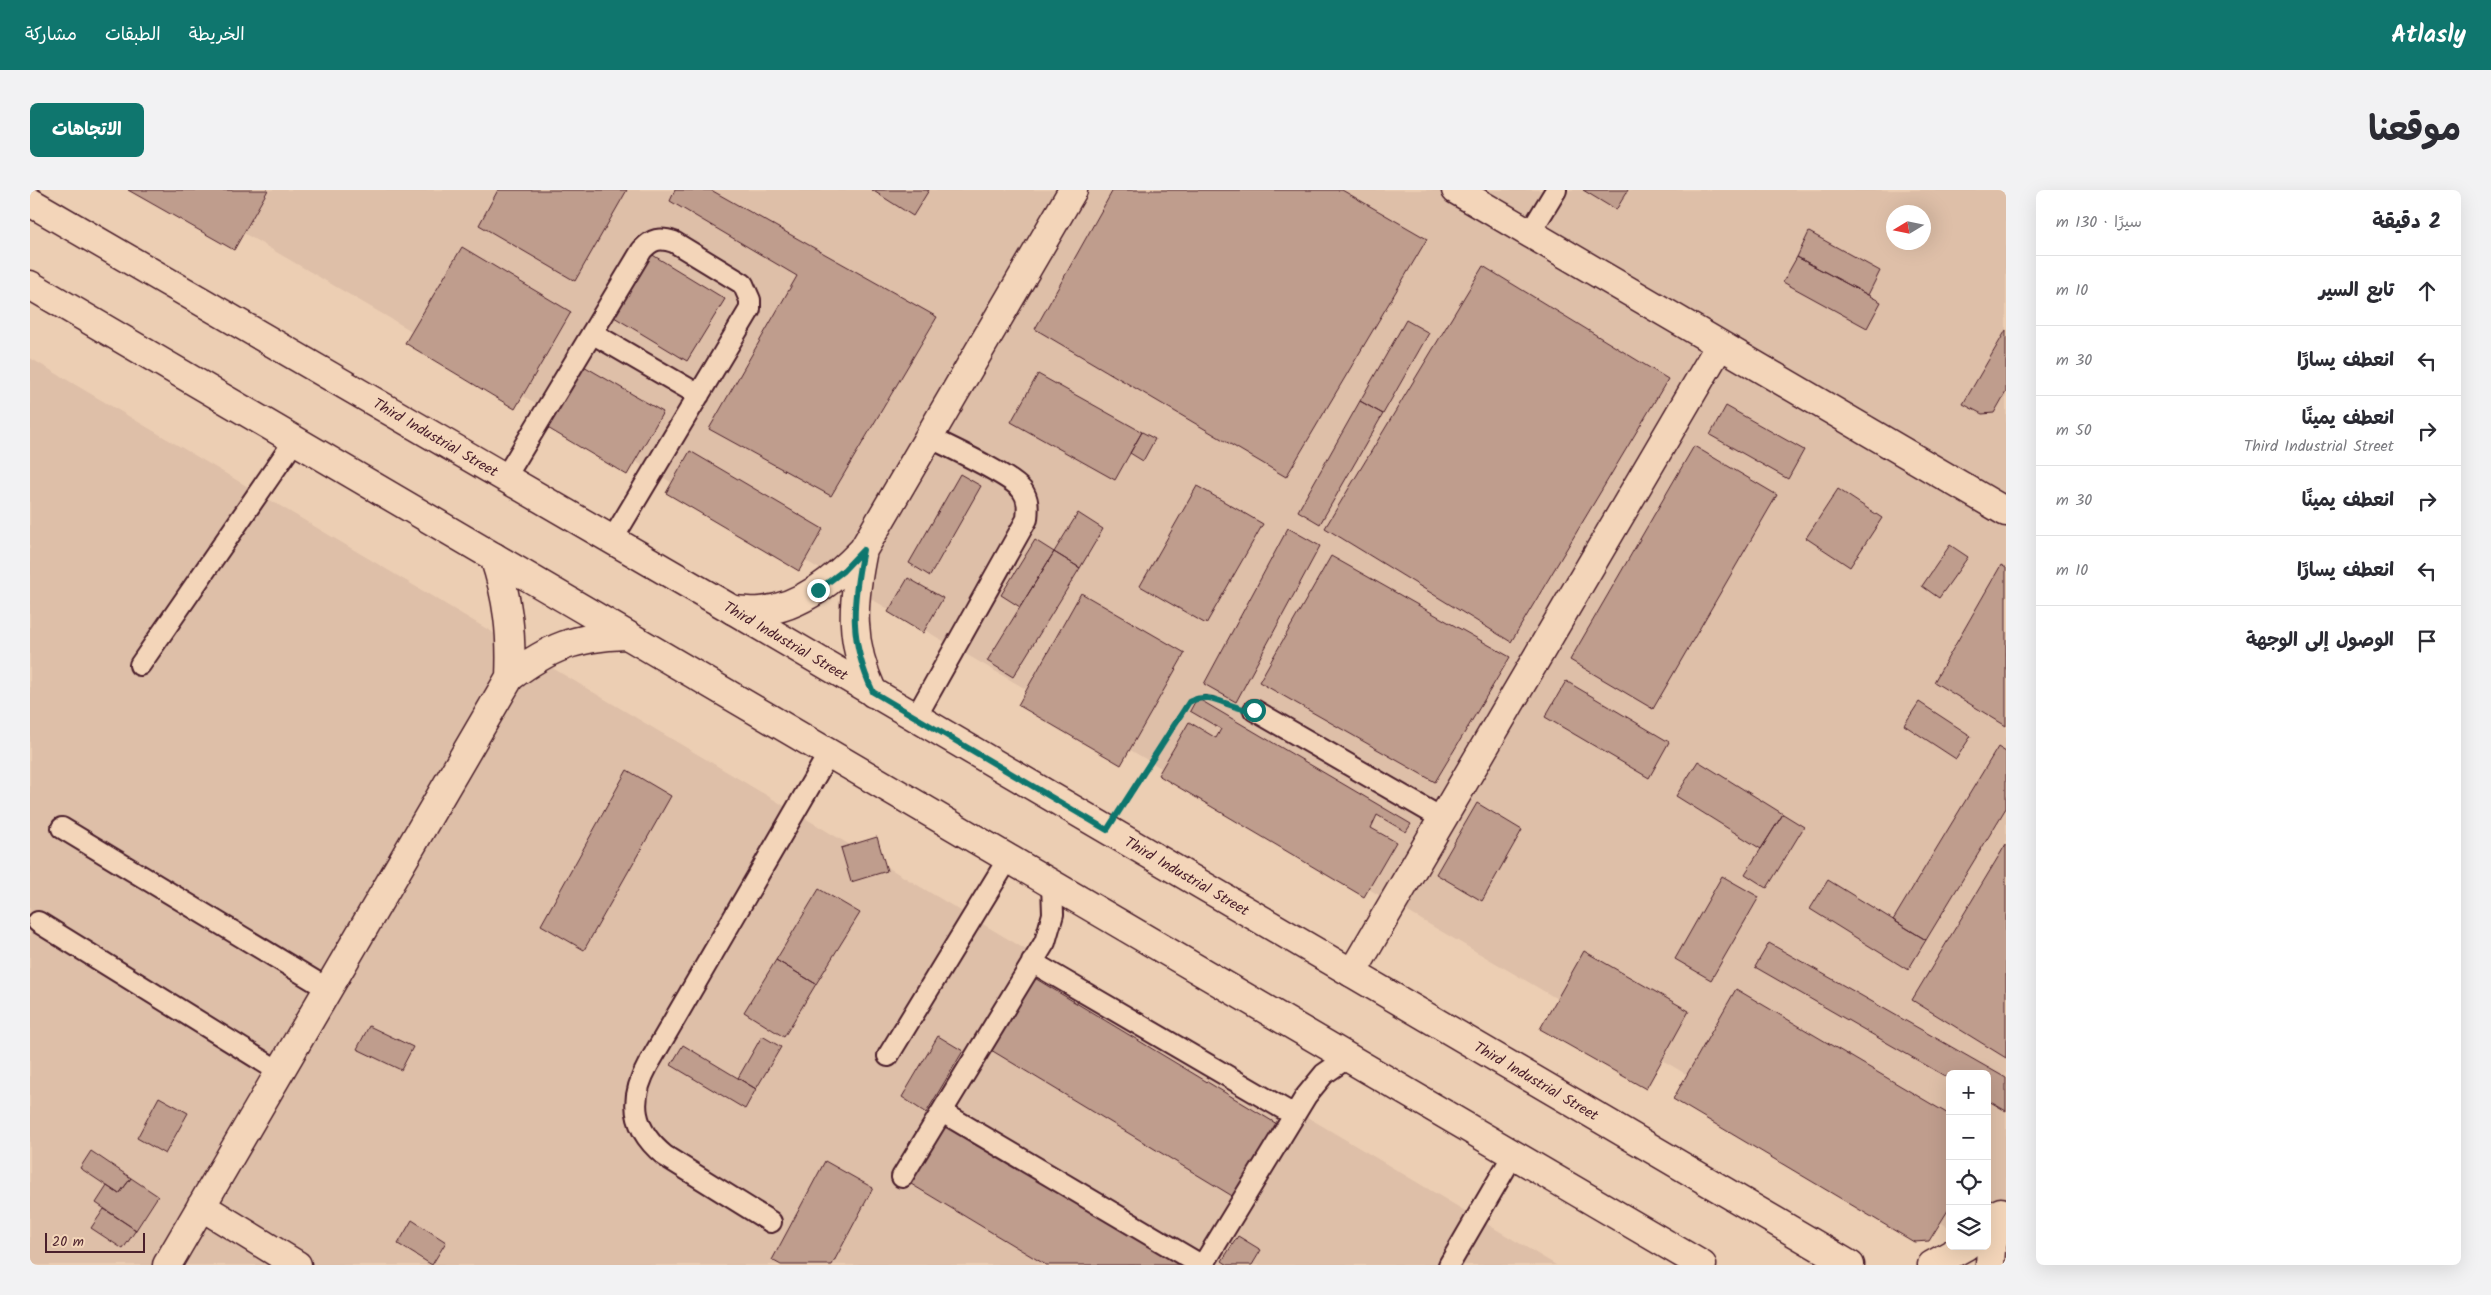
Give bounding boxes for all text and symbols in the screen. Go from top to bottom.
text: Atlasly [2391,16,2466,55]
text: مشاركة [25,21,77,50]
text: الطبقات [105,21,161,50]
text: الخريطة [189,21,245,50]
button: الاتجاهات [30,103,144,157]
text: موقعنا [2368,103,2461,159]
north arrow [1886,205,1931,250]
text: 2 دقيقة [2372,206,2441,239]
text: سيرًا · 130 m [2056,210,2142,235]
text: تابع السير [2319,276,2394,306]
icon: ahead [2413,277,2441,305]
text: 10 m [2056,278,2088,303]
text: انعطف يسارًا [2297,346,2394,376]
icon: left [2413,347,2441,375]
text: 30 m [2056,348,2092,373]
street label: Third Industrial Street [368,392,502,484]
text: انعطف يمينًا [2302,404,2394,434]
icon: right [2413,417,2441,445]
text: 50 m [2056,418,2092,443]
text: Third Industrial Street [2244,434,2394,459]
text: انعطف يمينًا [2302,486,2394,516]
icon: right [2413,487,2441,515]
text: 30 m [2056,488,2092,513]
text: انعطف يسارًا [2297,556,2394,586]
icon: left [2413,557,2441,585]
text: 10 m [2056,558,2088,583]
route end [807,579,830,602]
street label: Third Industrial Street [718,596,852,688]
text: الوصول إلى الوجهة [2246,626,2394,656]
icon: arrive [2413,627,2441,655]
route start [1243,699,1266,722]
street label: Third Industrial Street [1119,831,1253,923]
street label: Third Industrial Street [1469,1036,1603,1128]
map controls [1946,1070,1991,1250]
button: + [1946,1070,1991,1115]
button: − [1946,1115,1991,1160]
button: locate [1946,1160,1991,1205]
button: layers [1946,1205,1991,1250]
scale bar [45,1230,145,1253]
text: 20 m [52,1231,84,1253]

